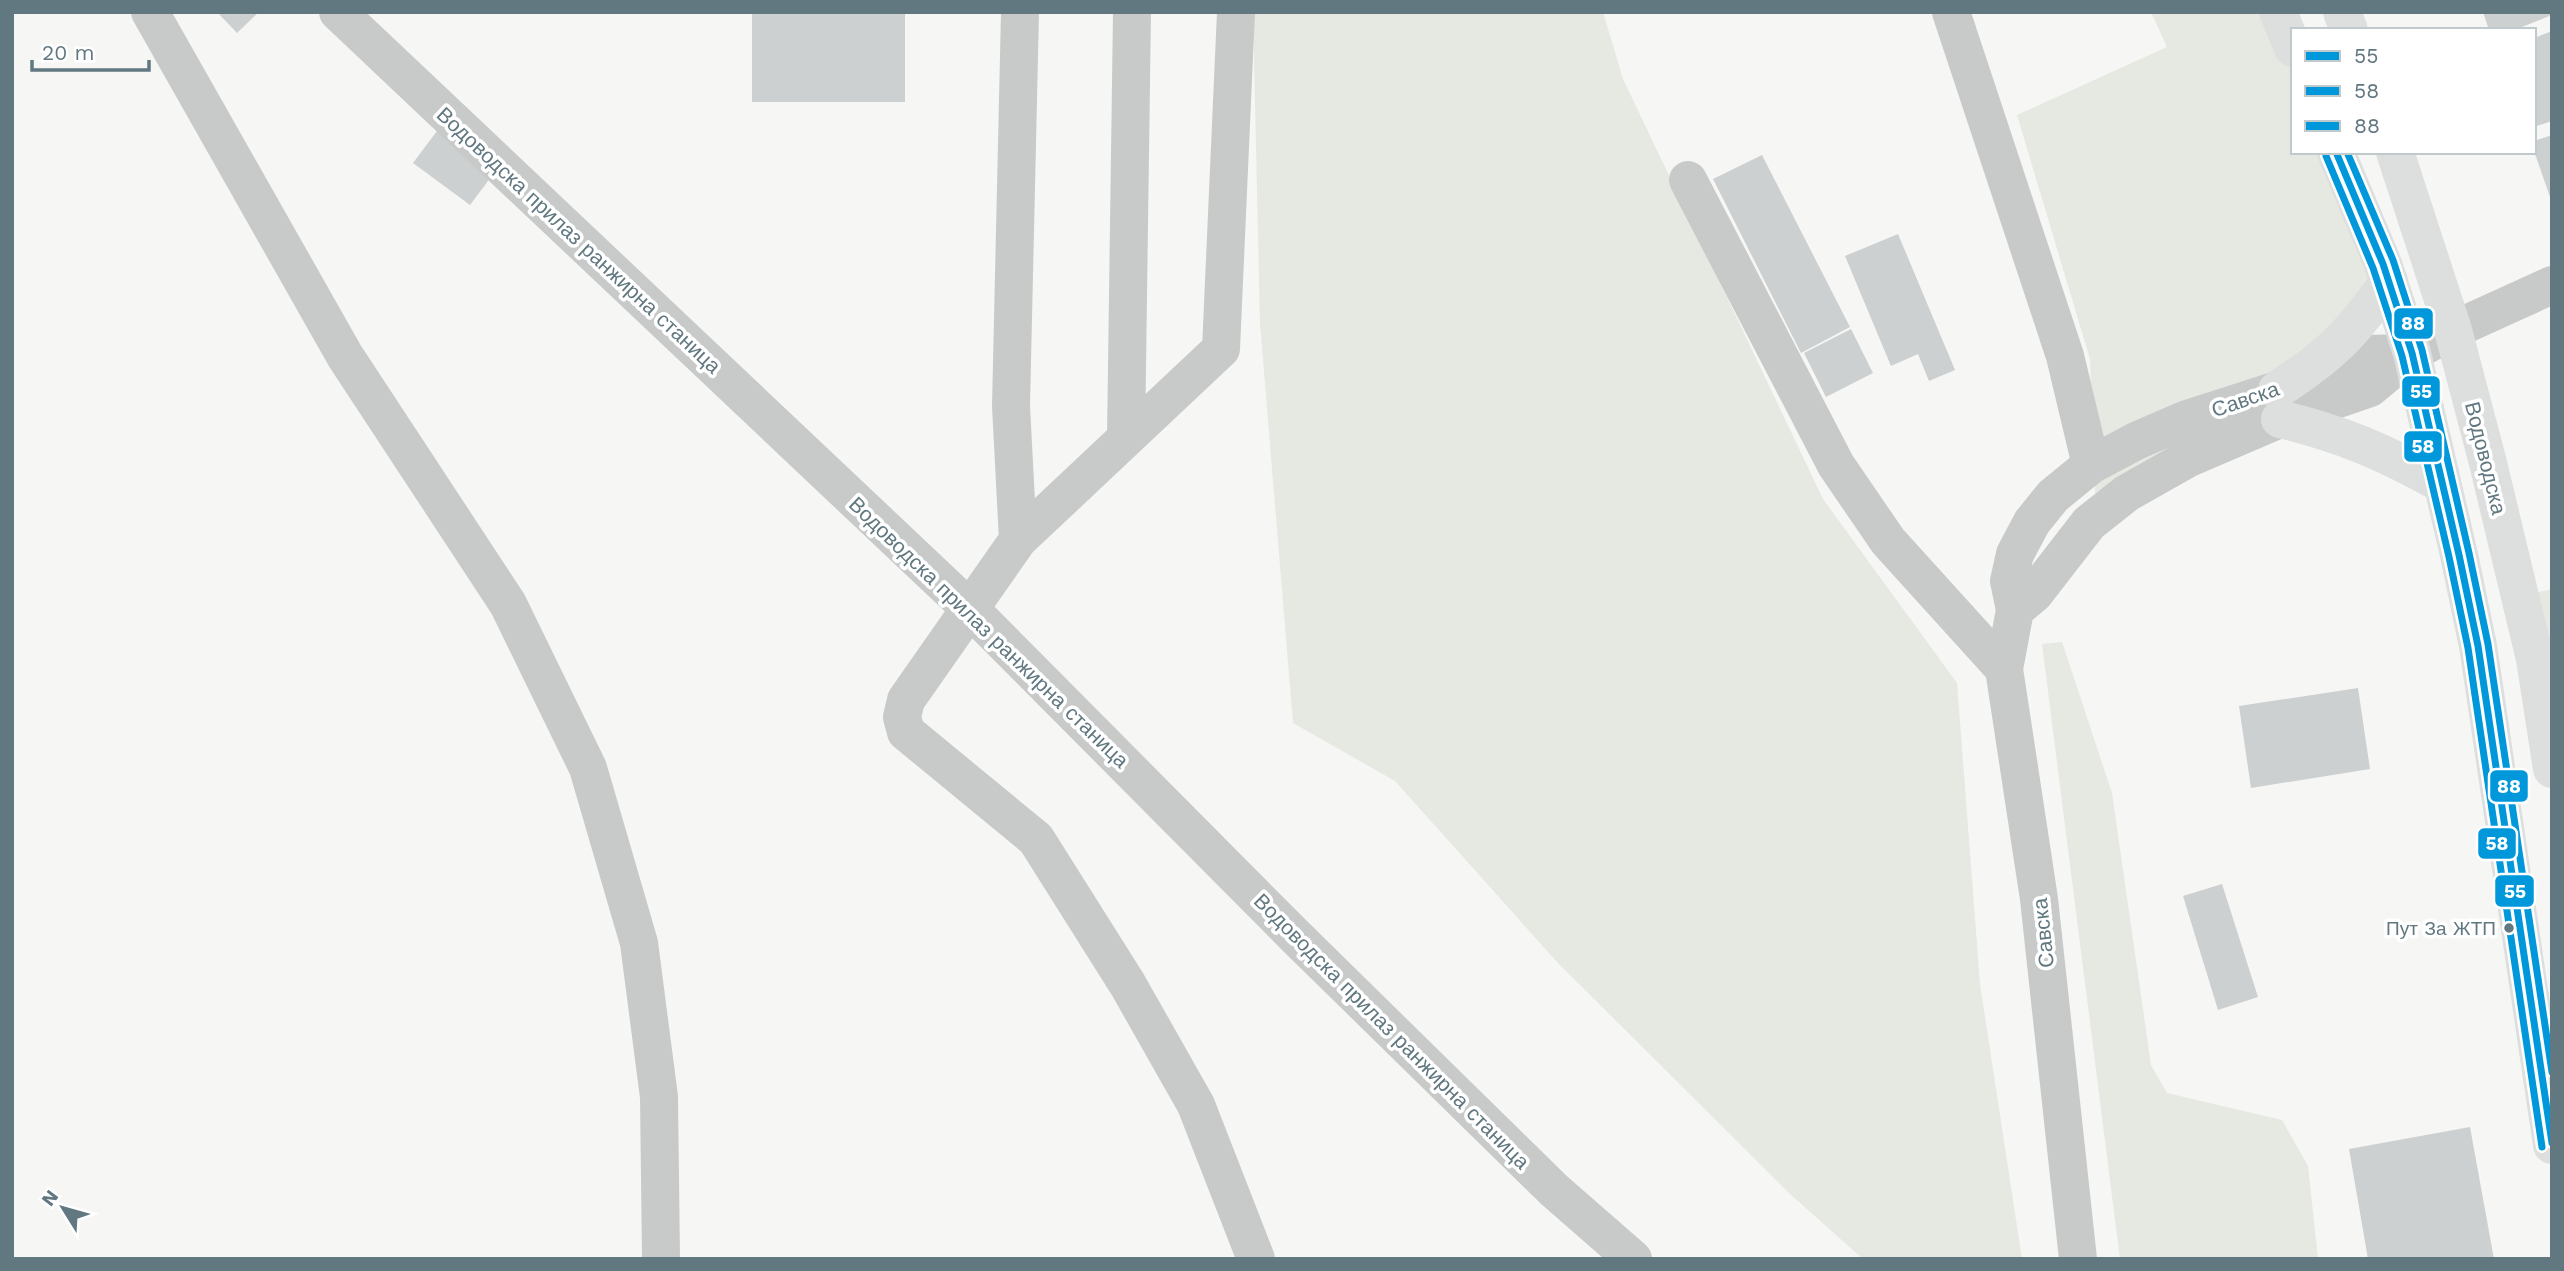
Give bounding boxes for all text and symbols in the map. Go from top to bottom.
scale bar [32,28,149,72]
legend [2291,28,2536,154]
text: 20 m [42,40,94,65]
text: 55 [2354,43,2378,68]
text: 58 [2354,78,2379,103]
street label: Водоводска прилаз ранжирна станица [432,102,726,379]
text: 88 [2354,113,2380,138]
line badge: 88 [2393,307,2434,340]
text: 88 [2401,312,2425,335]
line badge: 55 [2401,375,2441,408]
street label: Савска [2208,376,2282,422]
text: 55 [2410,380,2432,403]
street label: Водоводска [2460,399,2512,517]
line badge: 58 [2403,430,2443,463]
text: 58 [2412,435,2435,458]
street label: Водоводска прилаз ранжирна станица [844,491,1134,773]
line badge: 88 [2489,769,2529,803]
text: 88 [2497,775,2521,798]
line badge: 58 [2477,827,2517,860]
text: 58 [2486,832,2509,855]
line badge: 55 [2494,874,2535,908]
text: 55 [2504,880,2526,903]
street label: Водоводска прилаз ранжирна станица [1249,888,1535,1174]
street label: Савска [2027,897,2059,969]
place label: Пут За ЖТП [2386,917,2496,940]
marker: Пут За ЖТП [2502,921,2516,935]
north arrow [28,1173,98,1243]
text: N [36,1186,63,1211]

